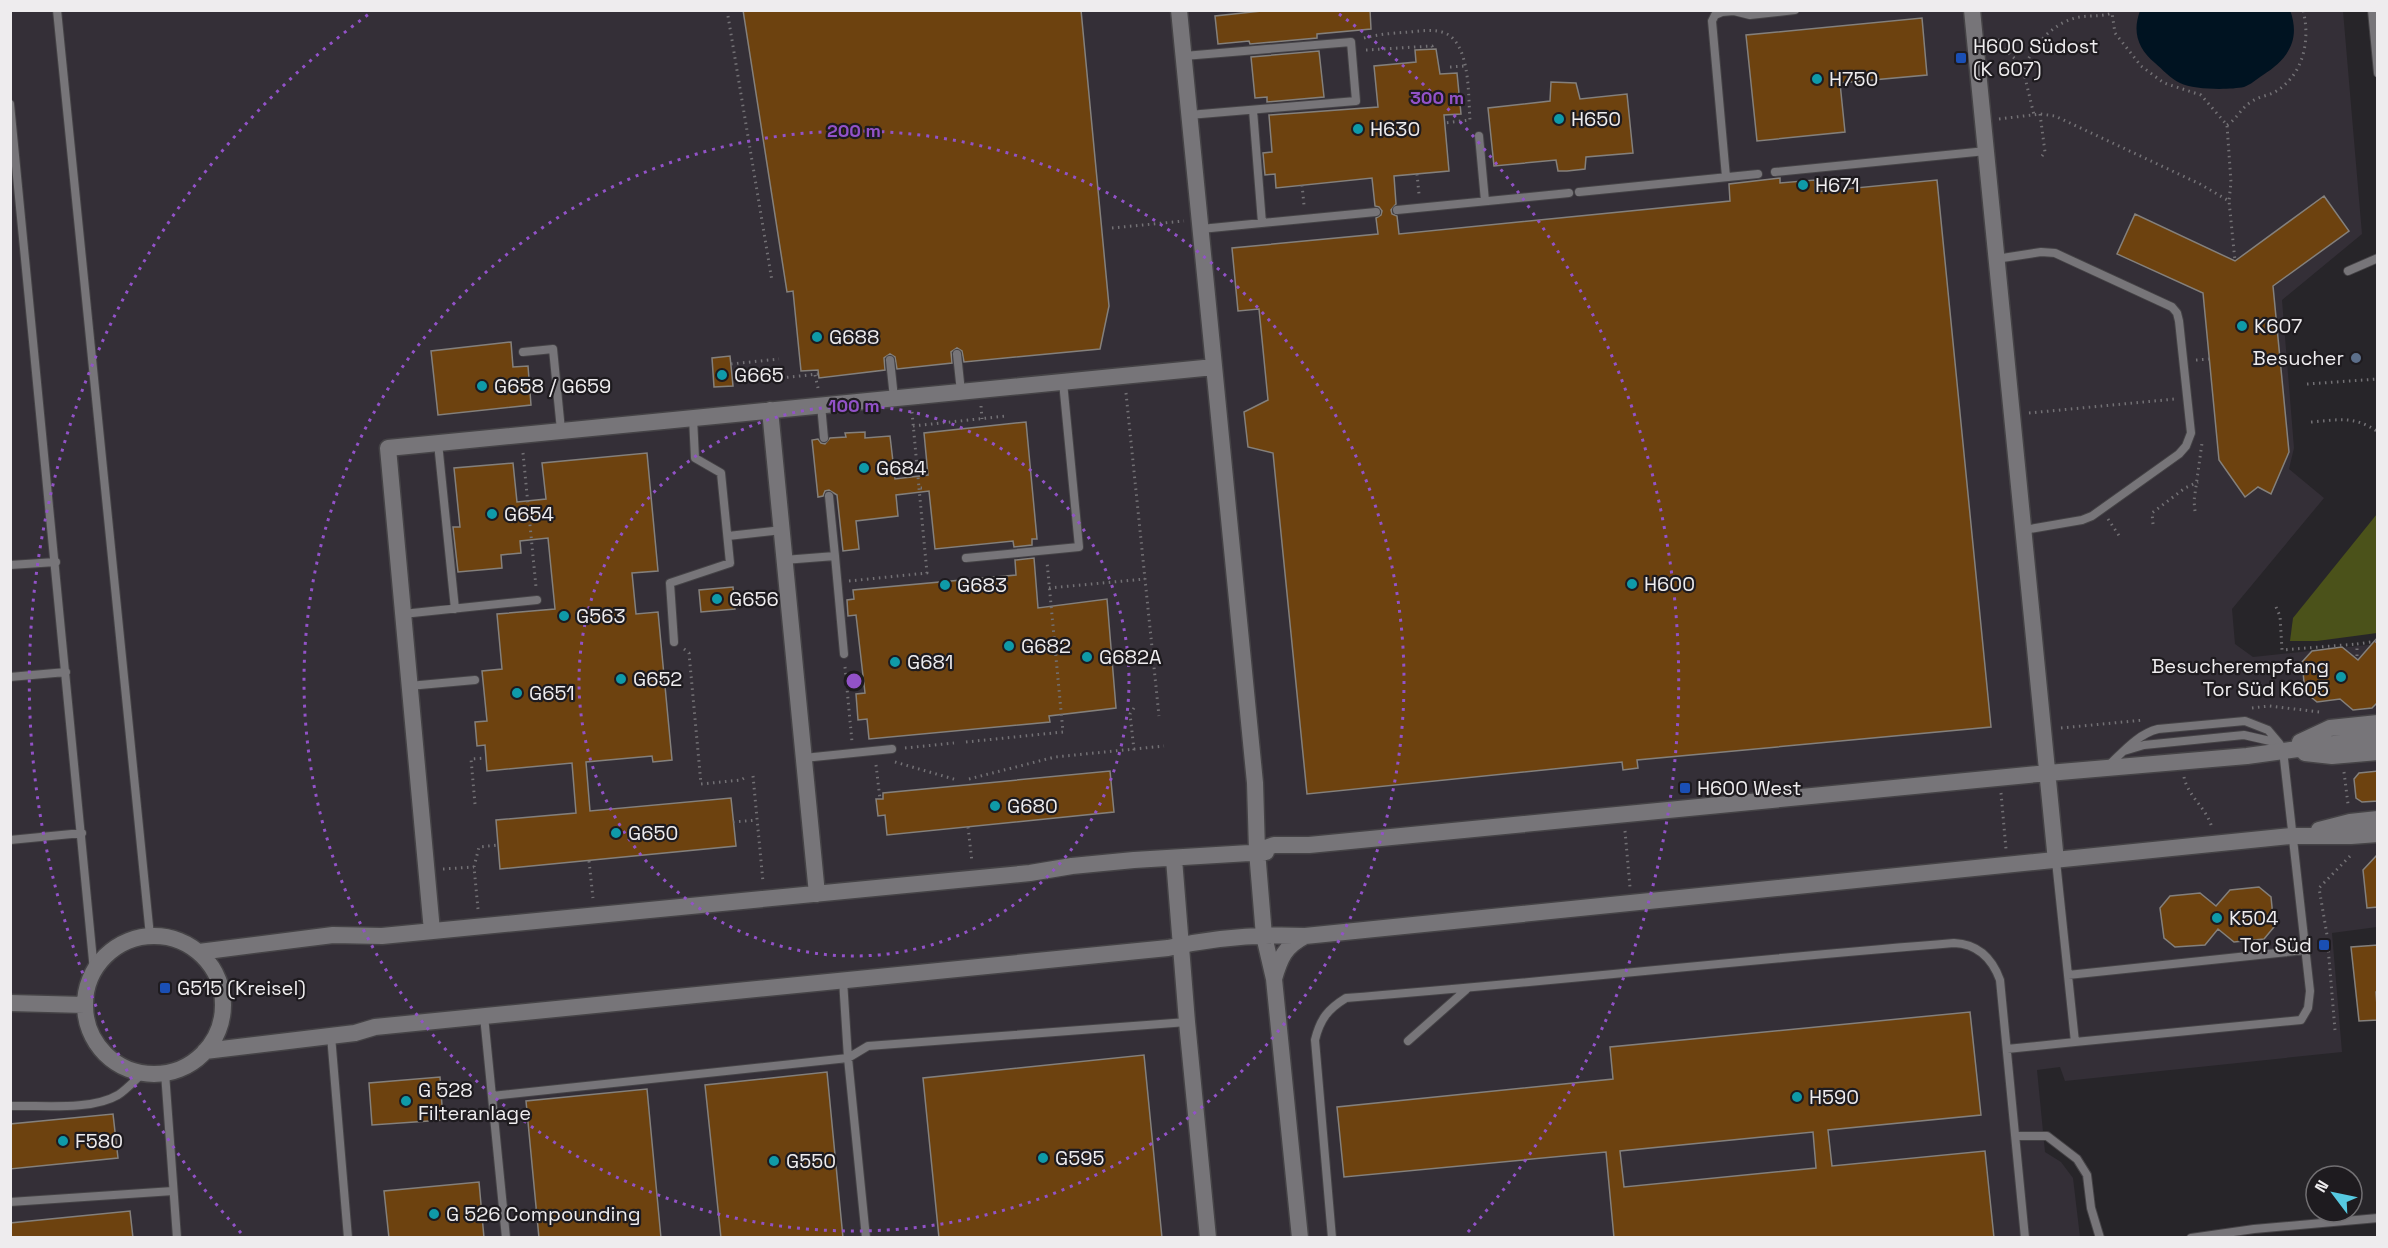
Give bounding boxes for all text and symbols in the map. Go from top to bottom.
place label: H600 Südost (K 607) [1973,33,2098,82]
marker: H600 Südost (K 607) [1954,51,1968,65]
place label: H750 [1829,66,1878,92]
marker: H750 [1810,72,1824,86]
text: 300 m [1410,86,1464,109]
place label: H650 [1571,106,1621,132]
marker: H650 [1552,112,1566,126]
place label: H630 [1370,116,1420,142]
text: 200 m [827,119,881,142]
marker: H630 [1351,122,1365,136]
place label: H671 [1815,172,1860,198]
marker: H671 [1796,178,1810,192]
place label: K607 [2254,313,2302,339]
marker: K607 [2235,319,2249,333]
place label: G688 [829,324,879,350]
marker: G688 [810,330,824,344]
place label: Besucher [2253,345,2344,371]
marker: Besucher [2349,351,2363,365]
place label: G665 [734,362,784,388]
marker: G665 [715,368,729,382]
place label: G658 / G659 [494,373,611,399]
marker: G658 / G659 [475,379,489,393]
text: 100 m [828,394,880,417]
place label: G684 [876,455,926,481]
marker: G684 [857,461,871,475]
place label: G654 [504,501,554,527]
marker: G654 [485,507,499,521]
place label: H600 [1644,571,1695,597]
place label: G683 [957,572,1007,598]
marker: H600 [1625,577,1639,591]
marker: G683 [938,578,952,592]
place label: G656 [729,586,779,612]
marker: G656 [710,592,724,606]
place label: G563 [576,603,626,629]
marker: G563 [557,609,571,623]
place label: G682 [1021,633,1071,659]
marker: G682 [1002,639,1016,653]
place label: G682A [1099,644,1162,670]
place label: G681 [907,649,953,675]
marker: G682A [1080,650,1094,664]
place label: Besucherempfang Tor Süd K605 [2151,653,2329,702]
marker: G681 [888,655,902,669]
place label: G652 [633,666,682,692]
marker: Besucherempfang Tor Süd K605 [2334,670,2348,684]
centre of rings [844,671,864,691]
marker: G652 [614,672,628,686]
place label: G651 [529,680,575,706]
marker: G651 [510,686,524,700]
place label: H600 West [1697,775,1802,801]
marker: H600 West [1678,781,1692,795]
place label: G680 [1007,793,1058,819]
marker: G680 [988,799,1002,813]
place label: G650 [628,820,678,846]
marker: G650 [609,826,623,840]
place label: K504 [2229,905,2279,931]
marker: K504 [2210,911,2224,925]
place label: Tor Süd [2240,932,2312,958]
marker: Tor Süd [2317,938,2331,952]
place label: G515 (Kreisel) [177,975,306,1001]
marker: G515 (Kreisel) [158,981,172,995]
place label: G 528 Filteranlage [418,1077,531,1126]
place label: H590 [1809,1084,1859,1110]
marker: H590 [1790,1090,1804,1104]
marker: G 528 Filteranlage [399,1094,413,1108]
place label: F580 [75,1128,123,1154]
marker: F580 [56,1134,70,1148]
place label: G595 [1055,1145,1104,1171]
place label: G550 [786,1148,836,1174]
marker: G595 [1036,1151,1050,1165]
marker: G550 [767,1154,781,1168]
north arrow [2304,1164,2364,1224]
text: N [2310,1176,2333,1196]
place label: G 526 Compounding [446,1201,641,1227]
marker: G 526 Compounding [427,1207,441,1221]

